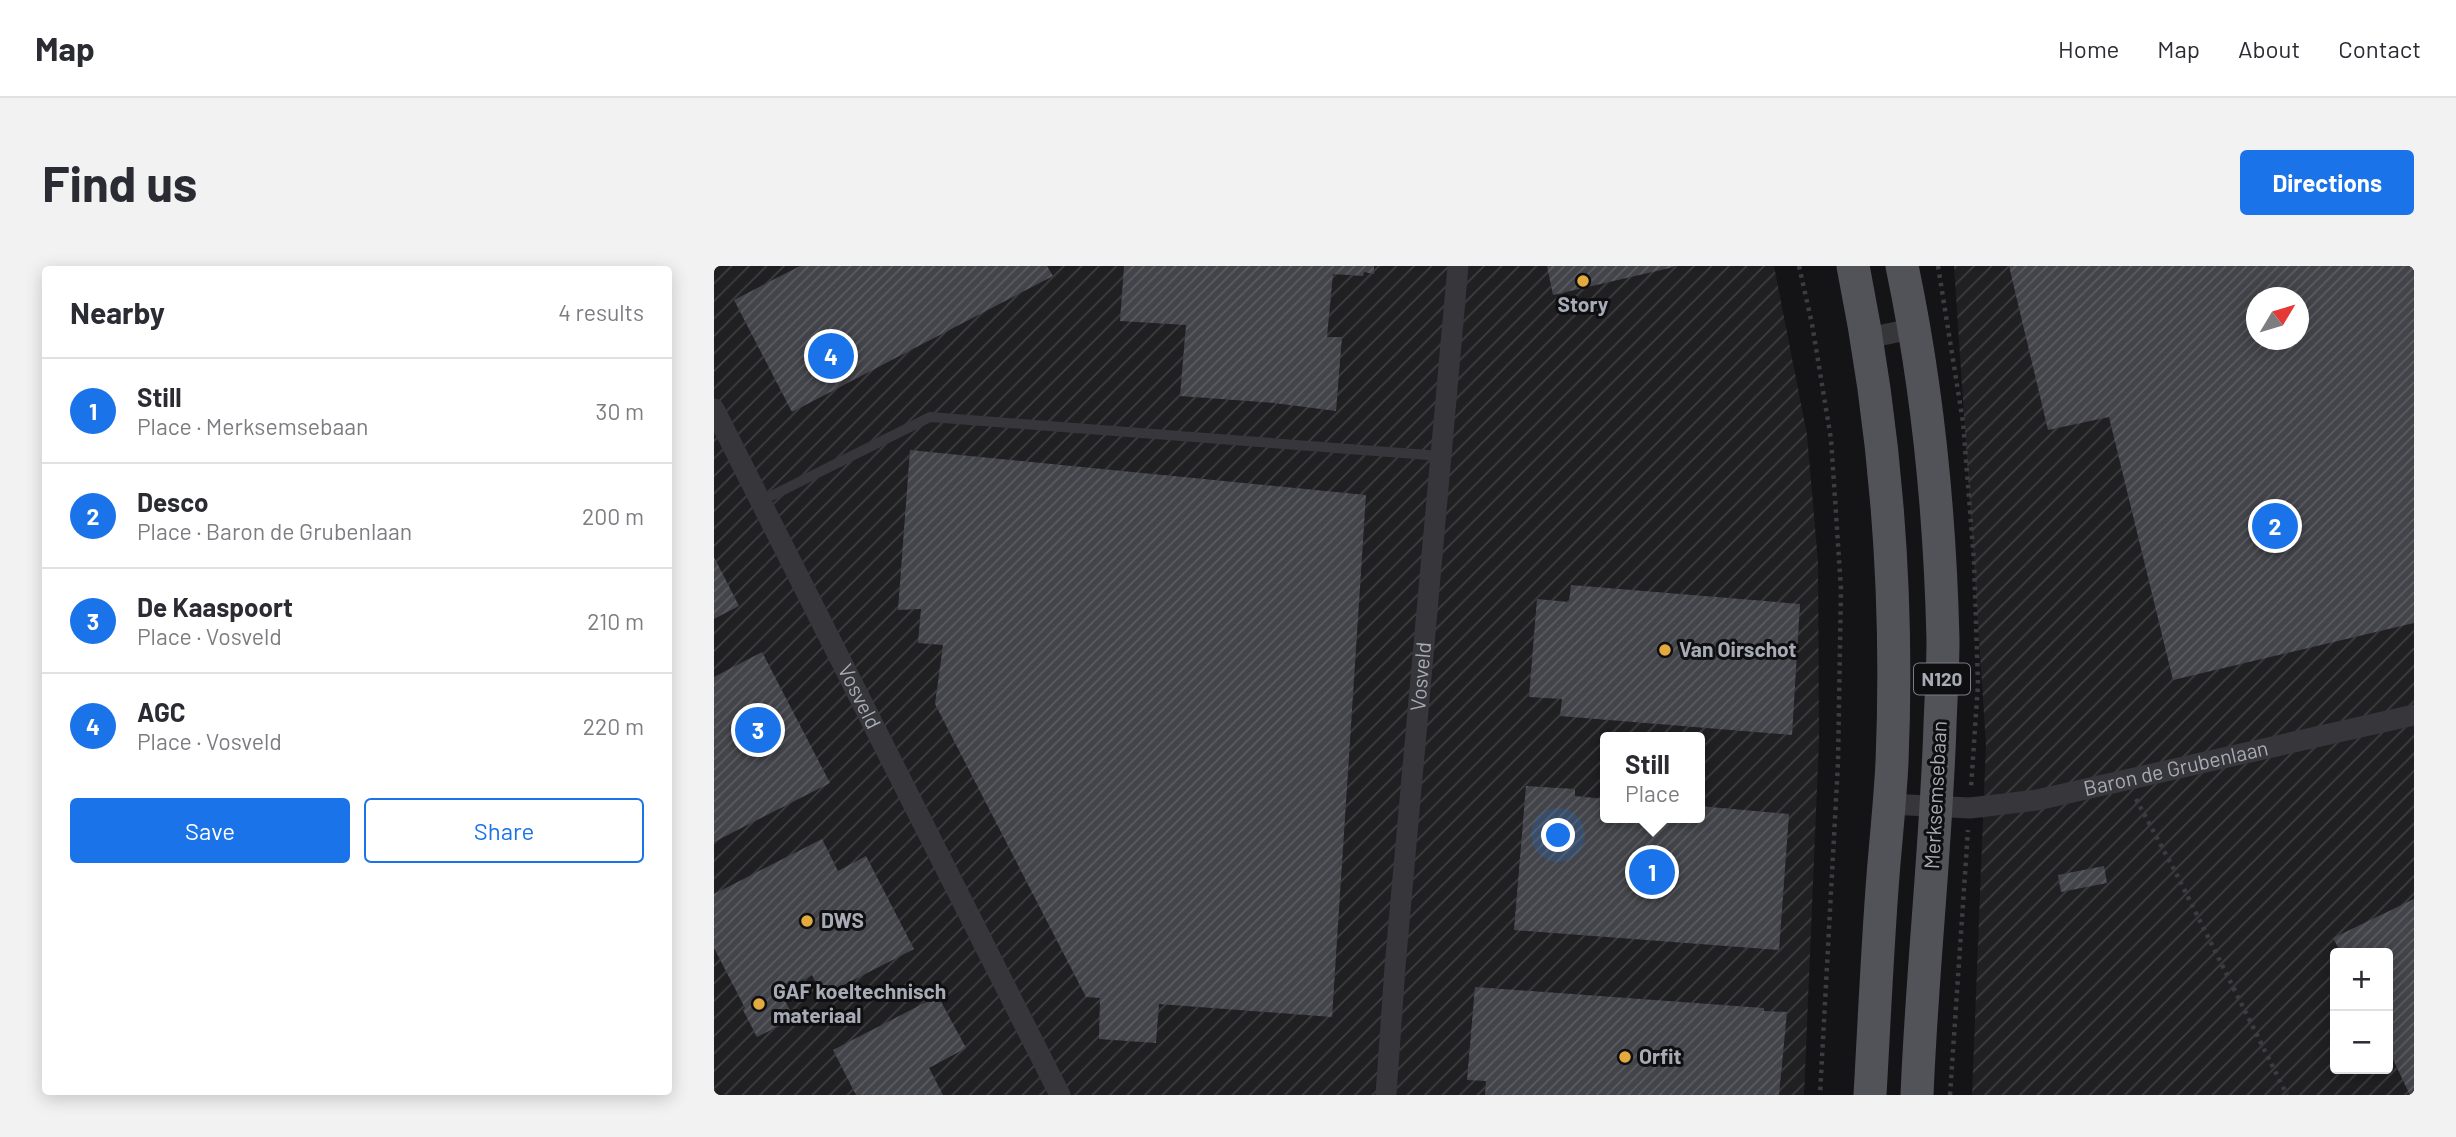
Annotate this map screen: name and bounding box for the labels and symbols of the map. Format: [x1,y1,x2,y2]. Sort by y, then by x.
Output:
marker: Story [1575,273,1591,289]
north arrow [2246,287,2309,350]
place label: Story [1558,291,1609,316]
pin: 4 [808,330,854,382]
pin: 2 [2252,500,2298,552]
place label: Van Oirschot [1679,636,1796,661]
street label: Vosveld [1404,641,1435,712]
marker: Van Oirschot [1657,642,1673,658]
street label: Vosveld [834,659,887,732]
road number: N120 [1914,664,1970,694]
pin: 3 [735,704,781,756]
street label: Merksemsebaan [1918,720,1951,870]
street label: Baron de Grubenlaan [2081,734,2270,800]
your location [1541,818,1575,852]
pin: 1 [1629,846,1675,898]
place label: DWS [821,907,864,932]
marker: DWS [799,913,815,929]
place label: GAF koeltechnisch materiaal [773,978,946,1027]
marker: GAF koeltechnisch materiaal [751,996,767,1012]
place label: Orfit [1639,1043,1682,1068]
marker: Orfit [1617,1049,1633,1065]

